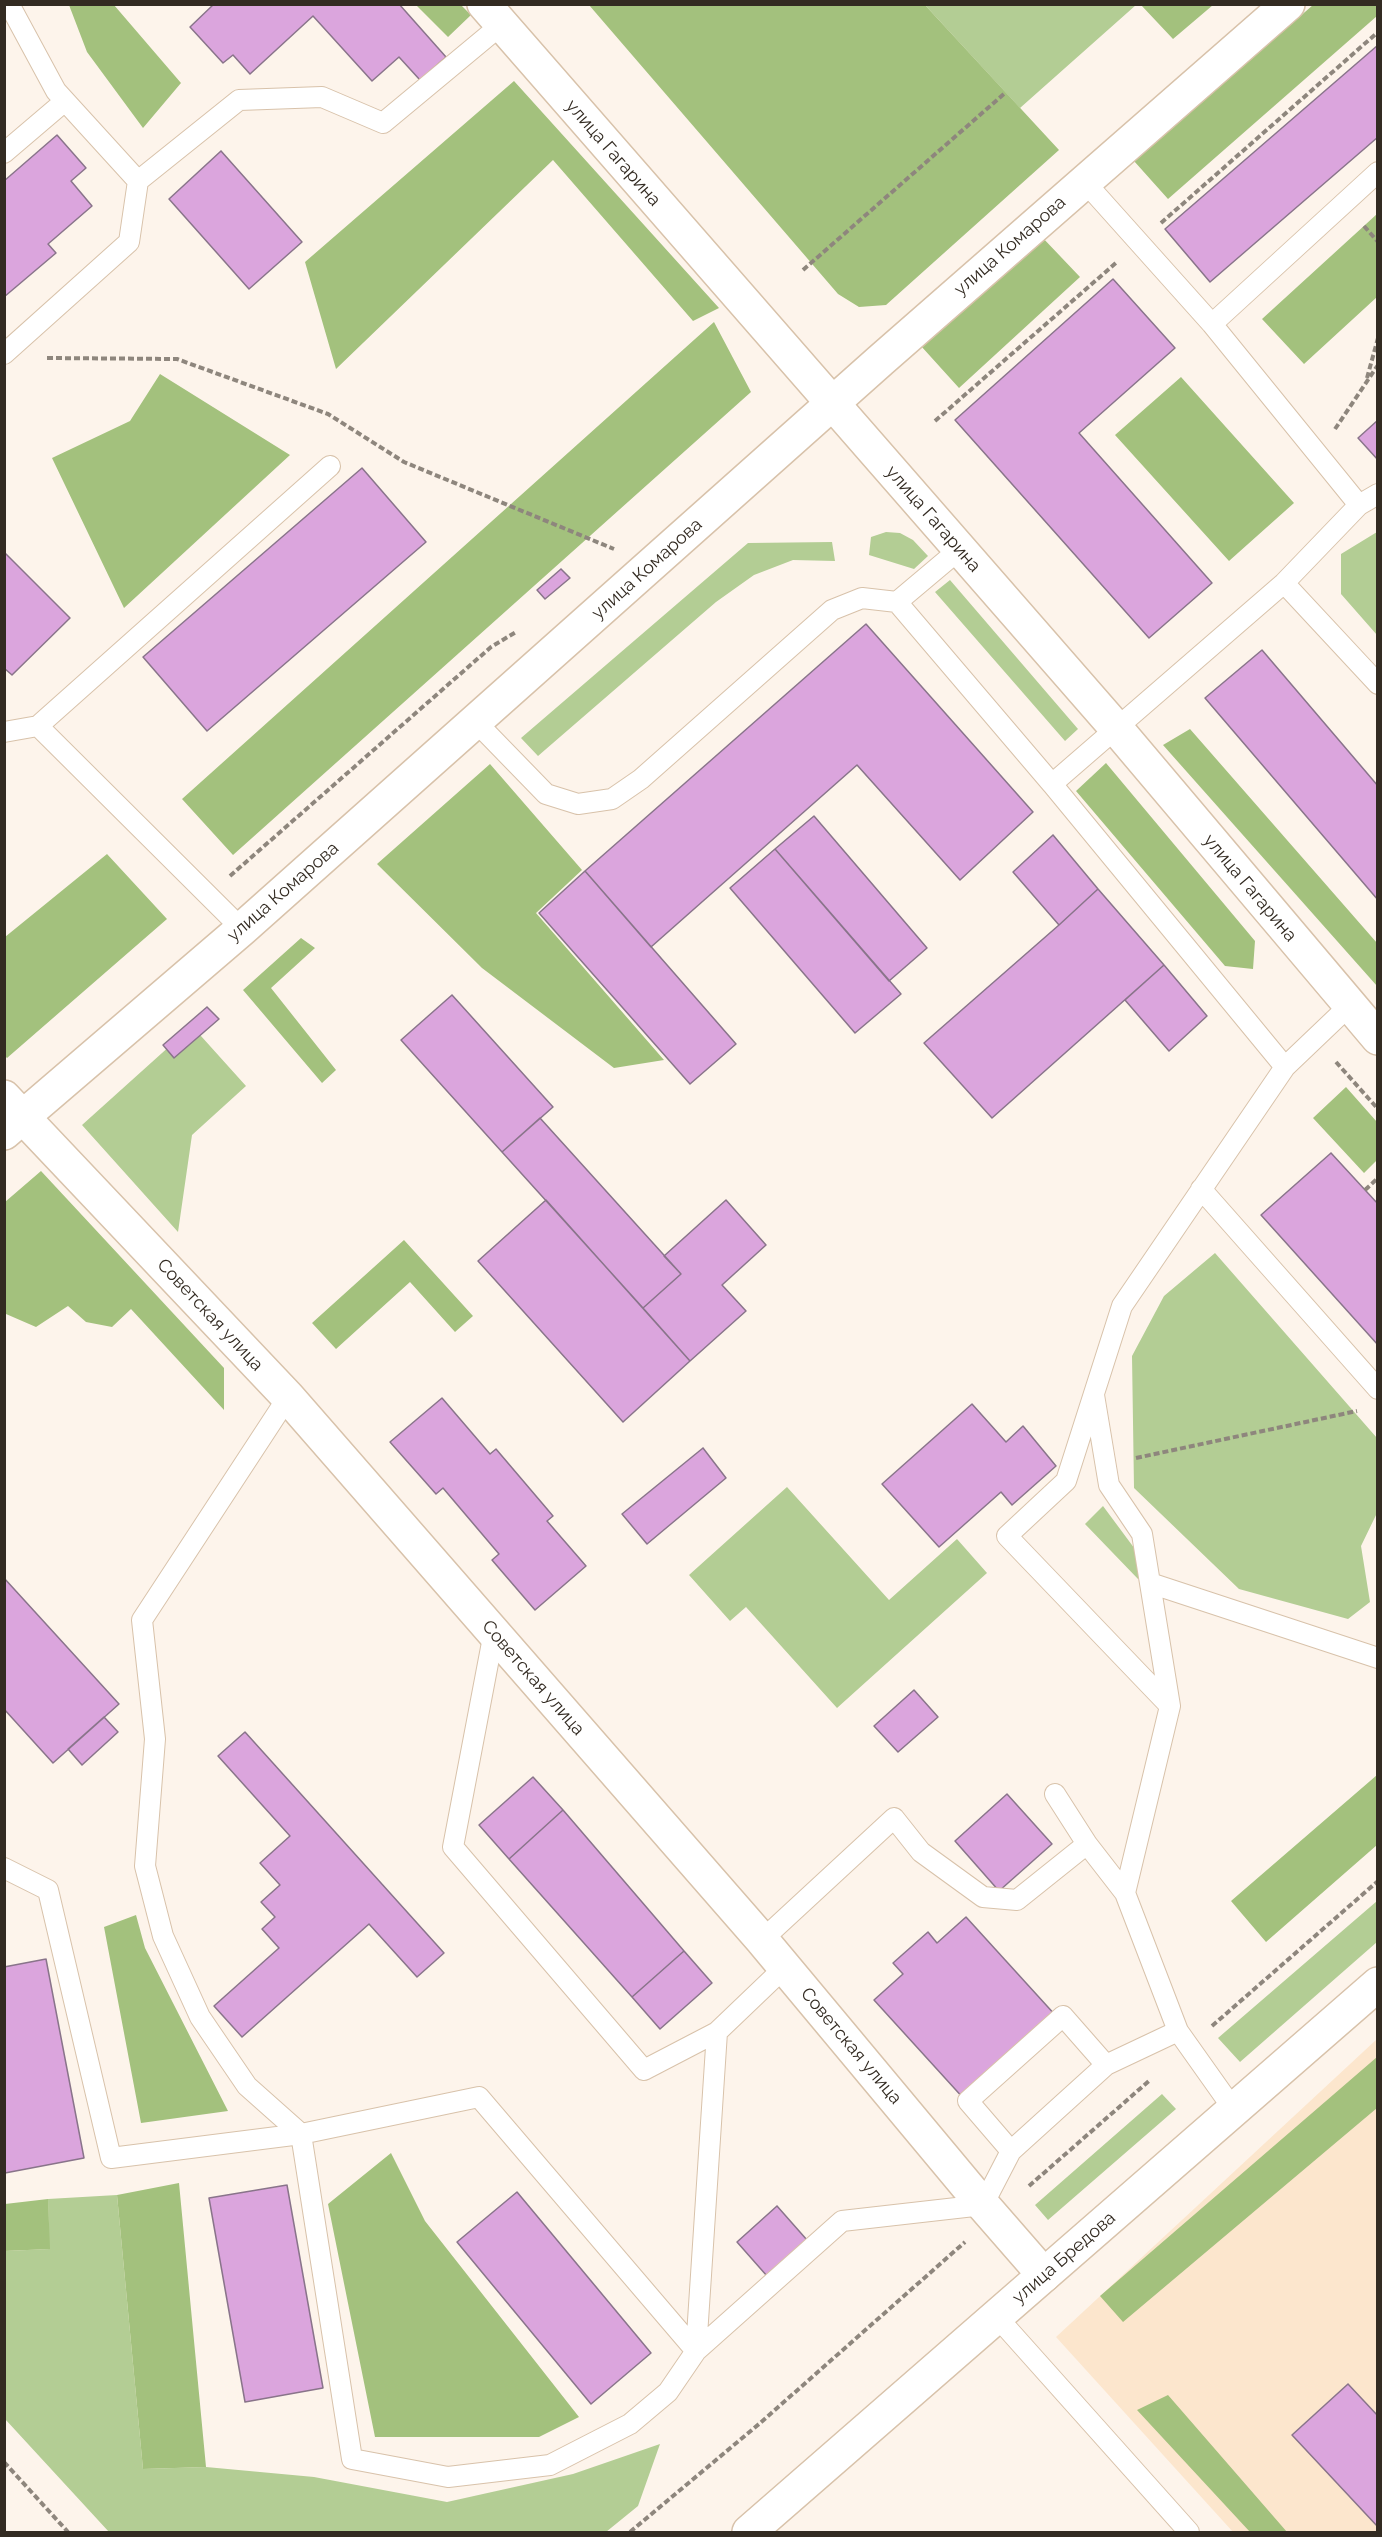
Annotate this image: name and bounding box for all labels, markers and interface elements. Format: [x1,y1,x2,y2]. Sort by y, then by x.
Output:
street label: улица Гагарина [561,95,665,211]
street label: улица Комарова [950,192,1070,300]
street label: улица Гагарина [881,461,985,577]
street label: улица Комарова [587,514,707,624]
street label: улица Гагарина [1199,830,1301,946]
street label: улица Комарова [223,838,343,946]
street label: Советская улица [152,1254,268,1376]
street label: Советская улица [477,1616,589,1740]
street label: Советская улица [796,1983,906,2109]
street label: улица Бредова [1008,2207,1120,2309]

